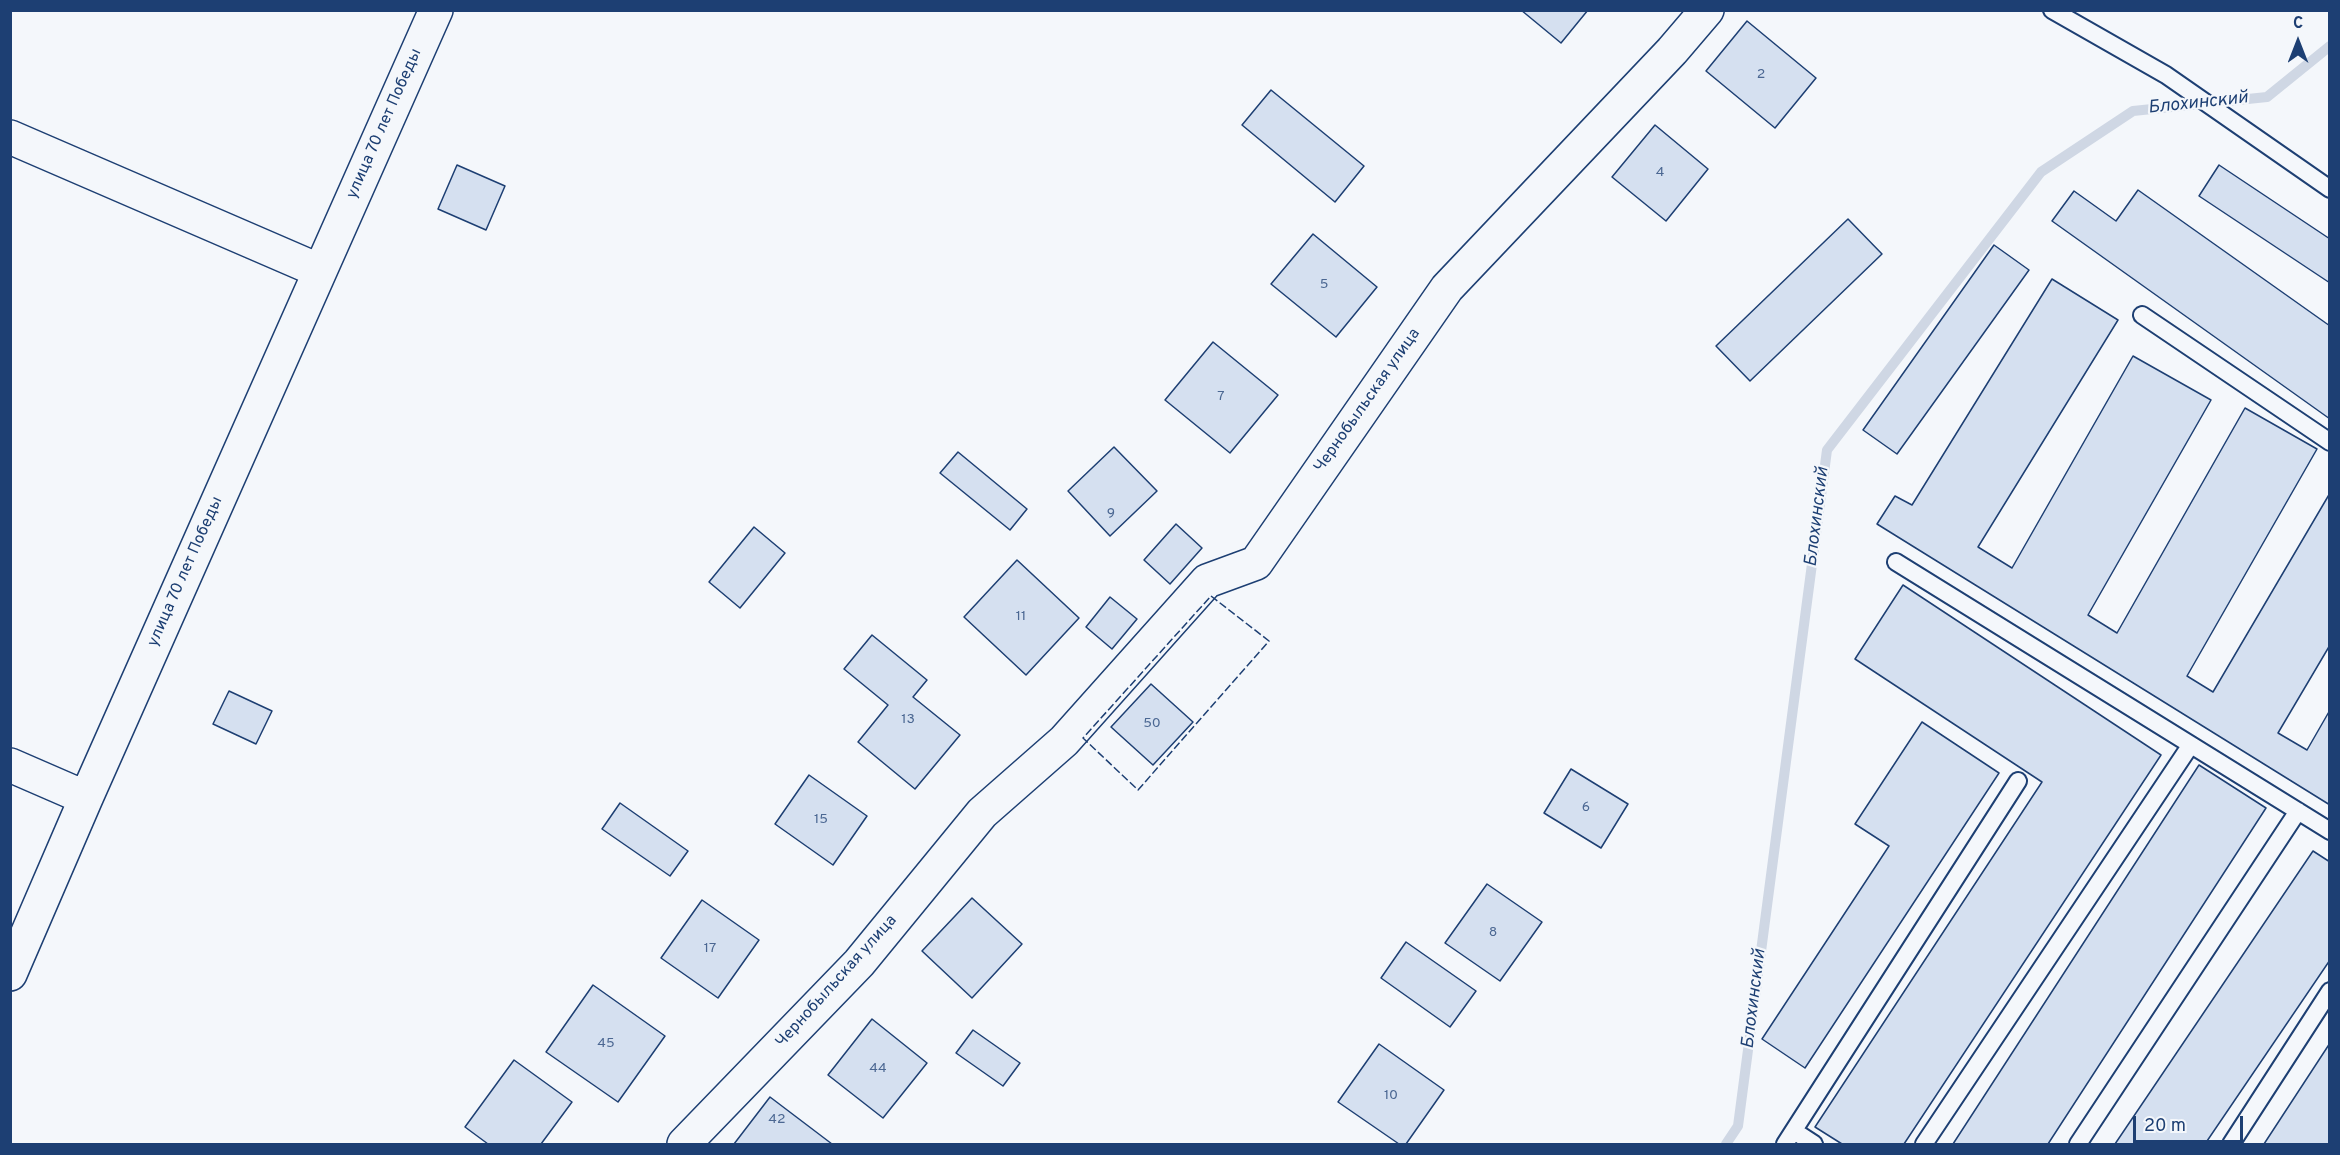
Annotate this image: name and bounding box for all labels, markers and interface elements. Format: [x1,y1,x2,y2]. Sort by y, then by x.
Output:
north arrow [2268,12,2328,72]
text: С [2293,14,2303,34]
street label: улица 70 лет Победы [343,46,427,202]
house number: 2 [1757,67,1765,83]
water label: Блохинский [2147,88,2249,120]
house number: 4 [1656,165,1664,181]
house number: 5 [1320,277,1328,293]
street label: Чернобыльская улица [1311,325,1425,477]
house number: 7 [1217,389,1225,405]
water label: Блохинский [1801,466,1835,568]
street label: улица 70 лет Победы [144,494,228,650]
house number: 9 [1107,506,1115,522]
house number: 11 [1016,609,1026,625]
house number: 13 [901,712,915,728]
house number: 50 [1143,716,1161,732]
house number: 6 [1582,800,1590,816]
house number: 15 [814,812,828,828]
street label: Чернобыльская улица [772,912,902,1052]
house number: 8 [1489,925,1497,941]
house number: 17 [704,941,716,957]
water label: Блохинский [1738,948,1772,1050]
house number: 45 [597,1036,615,1052]
house number: 44 [869,1061,887,1077]
house number: 10 [1384,1088,1398,1104]
scale bar [2136,1104,2246,1142]
house number: 42 [768,1112,786,1128]
text: 20 m [2144,1115,2186,1138]

